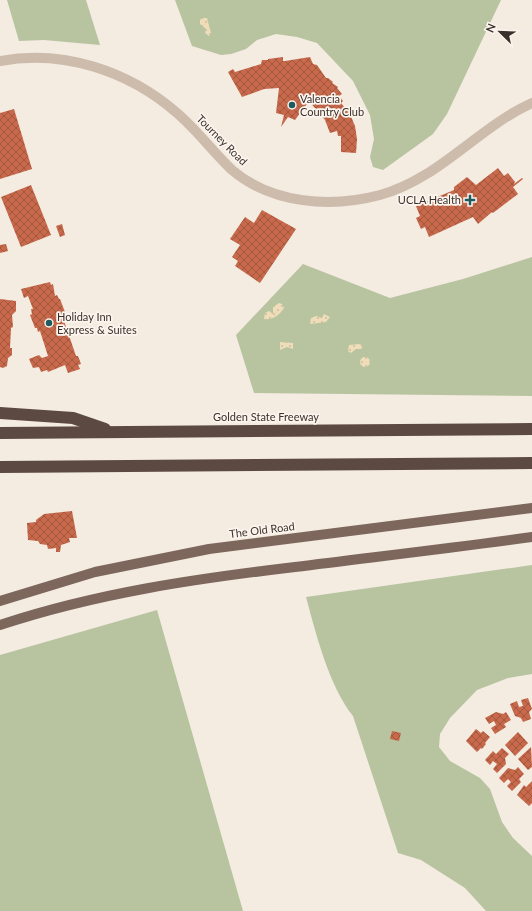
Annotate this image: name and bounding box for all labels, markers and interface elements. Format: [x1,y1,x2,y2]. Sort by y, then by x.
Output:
north arrow [480,12,520,52]
text: N [483,21,498,34]
place label: Valencia Country Club [300,92,364,118]
marker: Valencia Country Club [287,100,297,110]
street label: Tourney Road [194,112,250,168]
place label: UCLA Health [398,193,461,206]
marker: UCLA Health [464,194,476,206]
place label: Holiday Inn Express & Suites [57,310,137,336]
marker: Holiday Inn Express & Suites [44,318,54,328]
street label: Golden State Freeway [213,410,319,423]
street label: The Old Road [228,519,295,540]

